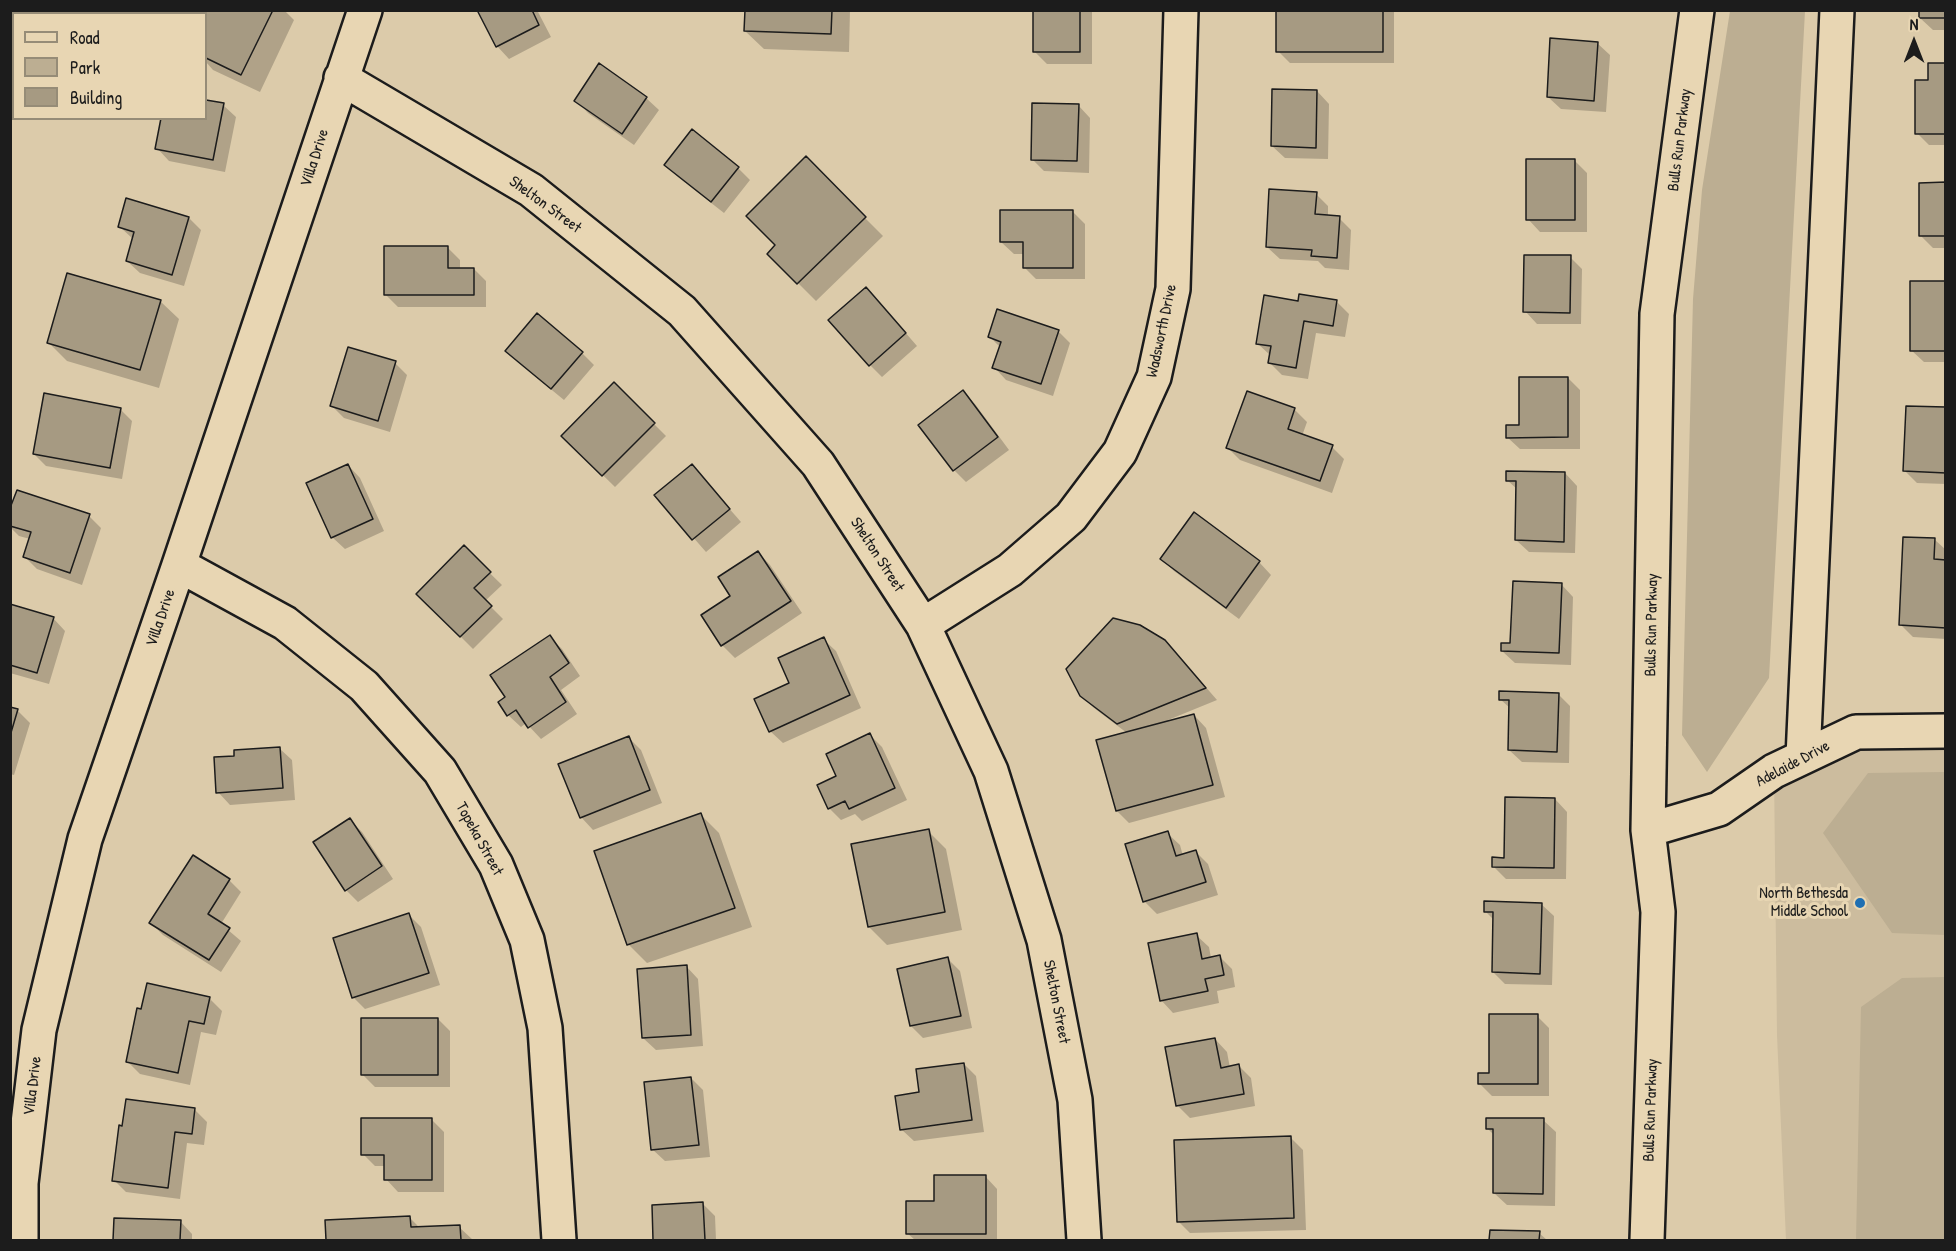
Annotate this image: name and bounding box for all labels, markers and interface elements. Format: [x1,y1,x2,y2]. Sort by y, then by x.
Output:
legend [12,12,207,120]
north arrow [1884,12,1944,72]
text: N [1910,13,1918,35]
text: Road [70,25,100,50]
text: Park [70,55,100,80]
text: Building [70,85,122,110]
street label: Bulls Run Parkway [1664,88,1696,192]
street label: Villa Drive [297,127,333,189]
street label: Shelton Street [505,172,585,238]
street label: Wadsworth Drive [1143,283,1181,379]
street label: Shelton Street [846,514,908,596]
street label: Bulls Run Parkway [1642,573,1662,677]
street label: Villa Drive [142,587,180,649]
street label: Adelaide Drive [1753,737,1833,791]
street label: Topeka Street [451,799,507,879]
place label: North Bethesda Middle School [1759,884,1848,922]
marker: North Bethesda Middle School [1853,896,1867,910]
street label: Shelton Street [1038,959,1074,1045]
street label: Villa Drive [20,1055,46,1117]
street label: Bulls Run Parkway [1640,1058,1662,1162]

